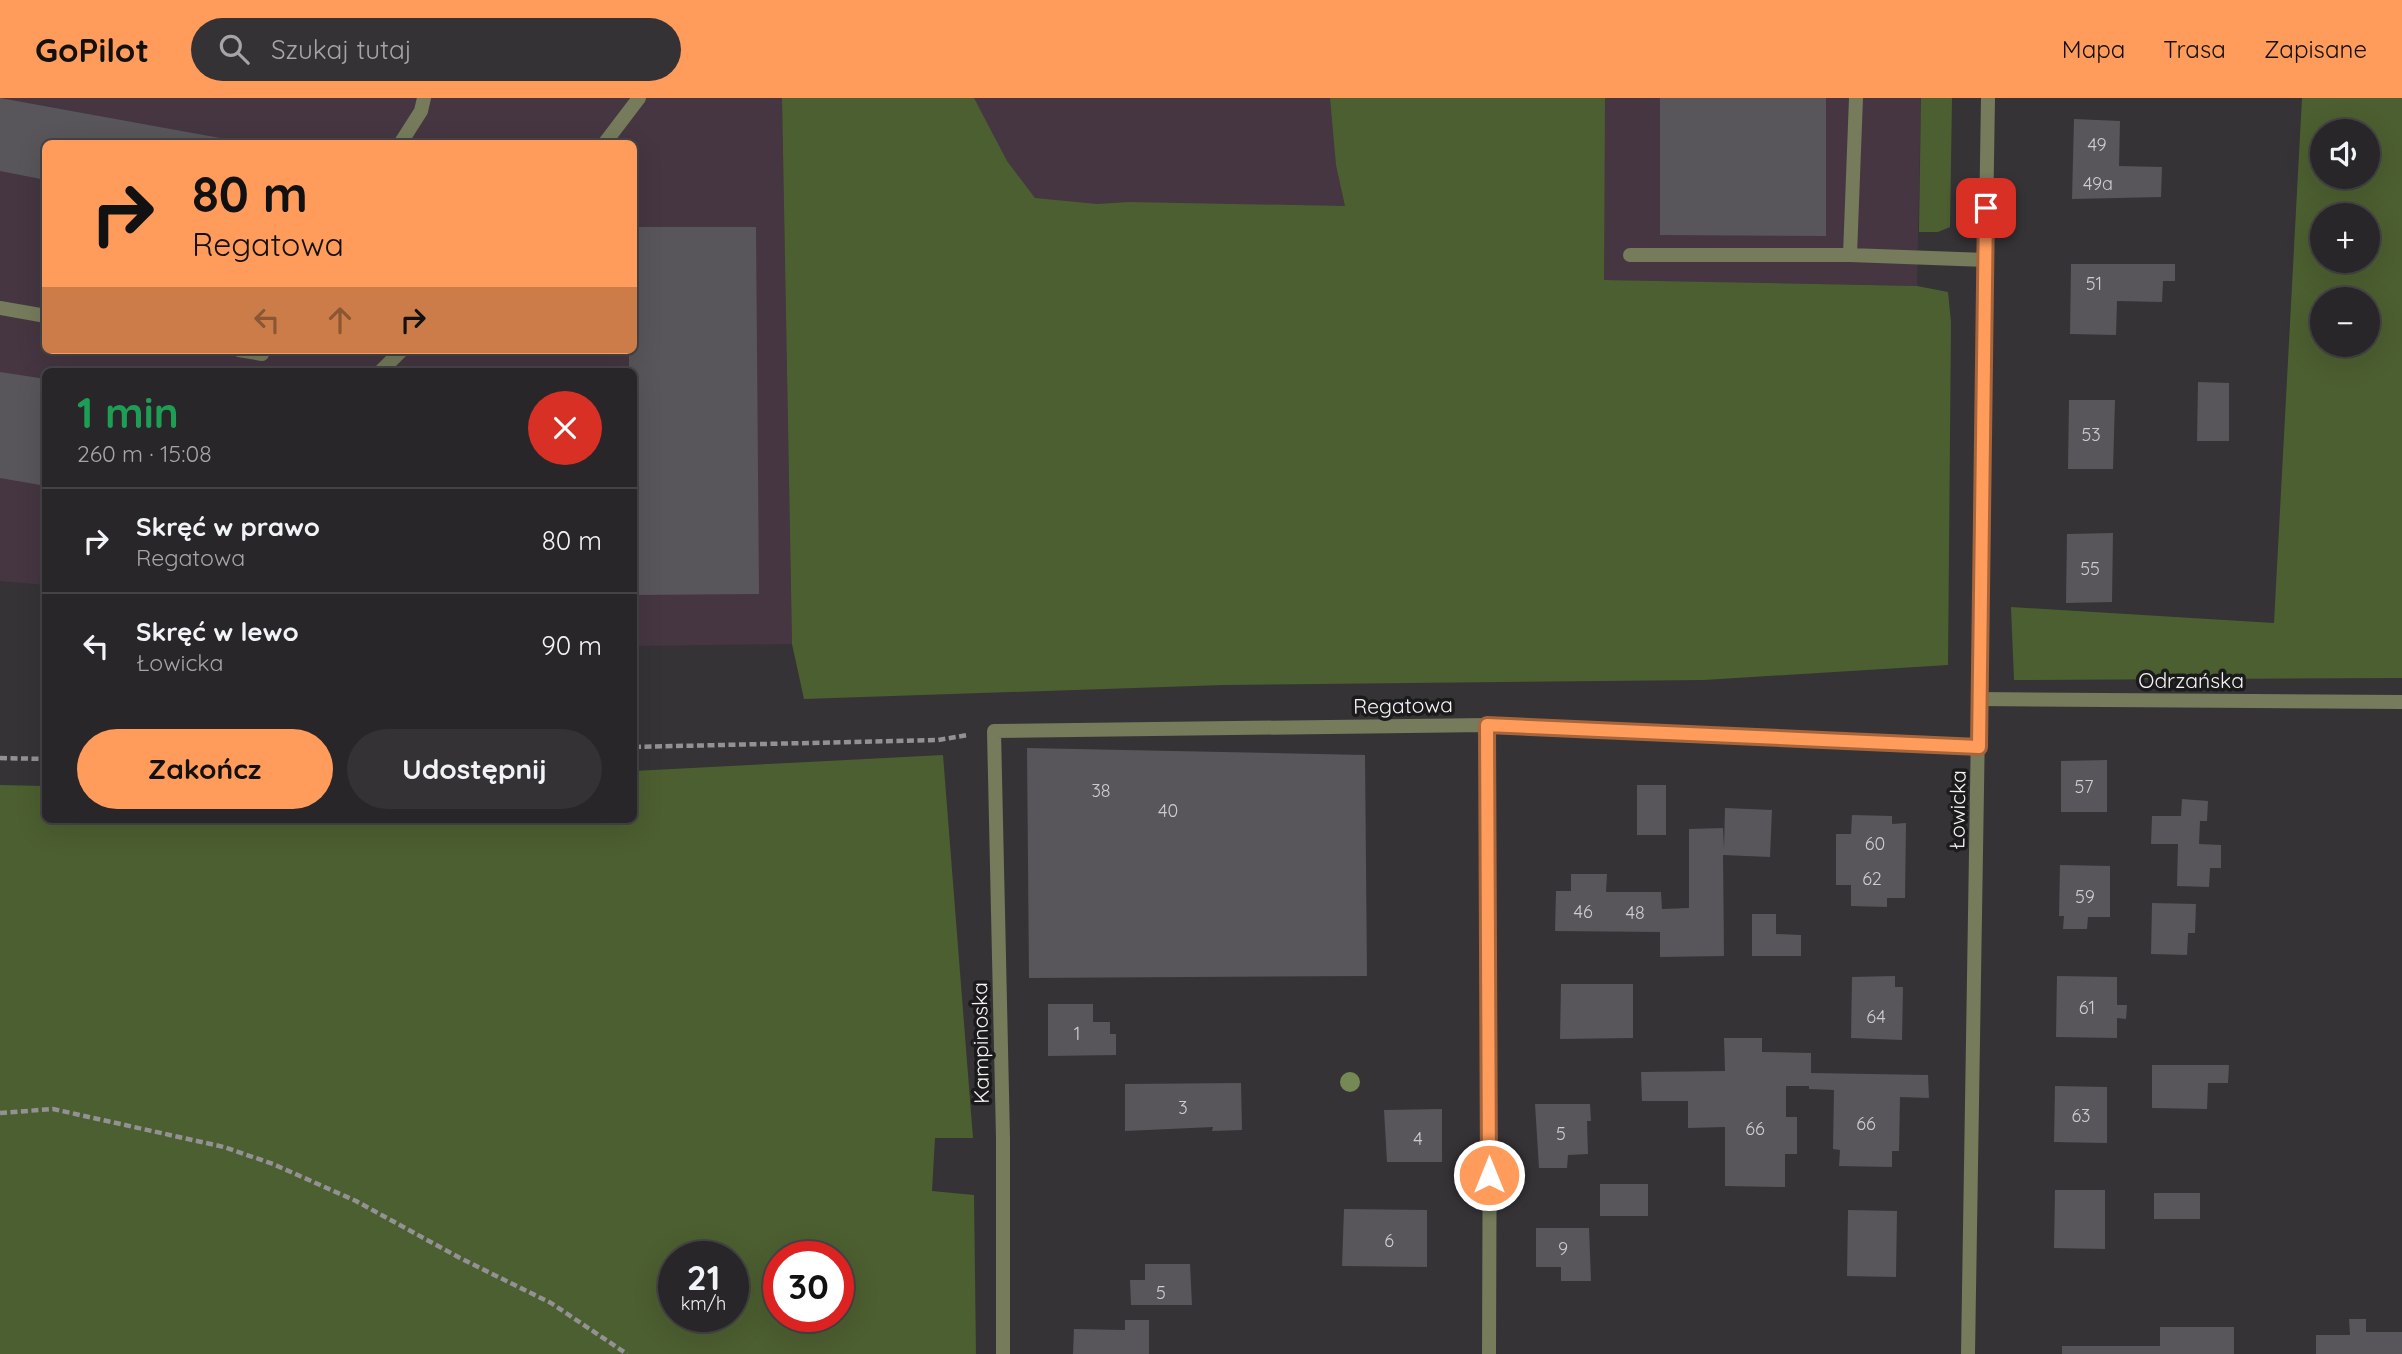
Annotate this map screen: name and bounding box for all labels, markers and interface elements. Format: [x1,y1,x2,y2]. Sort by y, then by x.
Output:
search box [191,18,681,81]
text: GoPilot [35,29,149,70]
icon: search [215,30,253,68]
text: Szukaj tutaj [271,33,412,66]
text: Mapa [2062,34,2125,64]
text: Trasa [2163,34,2226,64]
text: Zapisane [2264,34,2367,64]
map controls [2310,119,2380,357]
button: sound [2310,119,2380,189]
house number: 49 [2087,133,2107,156]
text: 80 m [192,163,308,224]
icon: right [77,168,168,259]
house number: 49a [2083,172,2113,195]
pin [1956,178,2016,238]
icon: arrive [1967,189,2005,227]
button: + [2310,203,2380,273]
text: Regatowa [192,224,344,264]
house number: 51 [2086,272,2102,295]
button: − [2310,287,2380,357]
icon: left [248,301,286,339]
icon: ahead [321,301,359,339]
icon: right [394,301,432,339]
text: 1 min [77,386,179,439]
button: close [528,391,602,465]
house number: 53 [2081,423,2101,446]
text: 260 m · 15:08 [77,439,212,468]
text: Skręć w prawo [136,510,320,543]
icon: right [77,522,115,560]
text: 80 m [542,524,602,557]
text: Regatowa [136,543,245,572]
house number: 55 [2080,557,2100,580]
text: Skręć w lewo [136,615,299,648]
icon: left [77,627,115,665]
text: 90 m [541,629,602,662]
text: Łowicka [136,648,224,677]
street label: Odrzańska [2138,667,2244,693]
street label: Regatowa [1353,691,1453,719]
button: Zakończ [77,729,333,809]
button: Udostępnij [347,729,602,809]
street label: Łowicka [1943,770,1971,850]
house number: 57 [2074,775,2094,798]
house number: 38 [1091,779,1111,802]
house number: 40 [1158,799,1178,822]
house number: 60 [1865,832,1885,855]
house number: 62 [1862,867,1882,890]
house number: 59 [2075,885,2095,908]
house number: 46 [1573,900,1593,923]
house number: 48 [1625,901,1645,924]
street label: Kampinoska [966,982,994,1104]
house number: 61 [2079,996,2095,1019]
house number: 64 [1866,1005,1886,1028]
house number: 1 [1074,1022,1080,1045]
house number: 3 [1178,1096,1188,1119]
house number: 63 [2071,1104,2091,1127]
house number: 66 [1856,1112,1876,1135]
house number: 66 [1745,1117,1765,1140]
house number: 5 [1556,1122,1566,1145]
house number: 4 [1413,1127,1423,1150]
position arrow [1452,1138,1526,1212]
house number: 6 [1384,1229,1394,1252]
house number: 9 [1558,1237,1568,1260]
speed limit sign: 30 [763,1241,854,1332]
text: 21 [687,1255,720,1299]
house number: 5 [1156,1281,1166,1304]
text: km/h [681,1292,726,1315]

